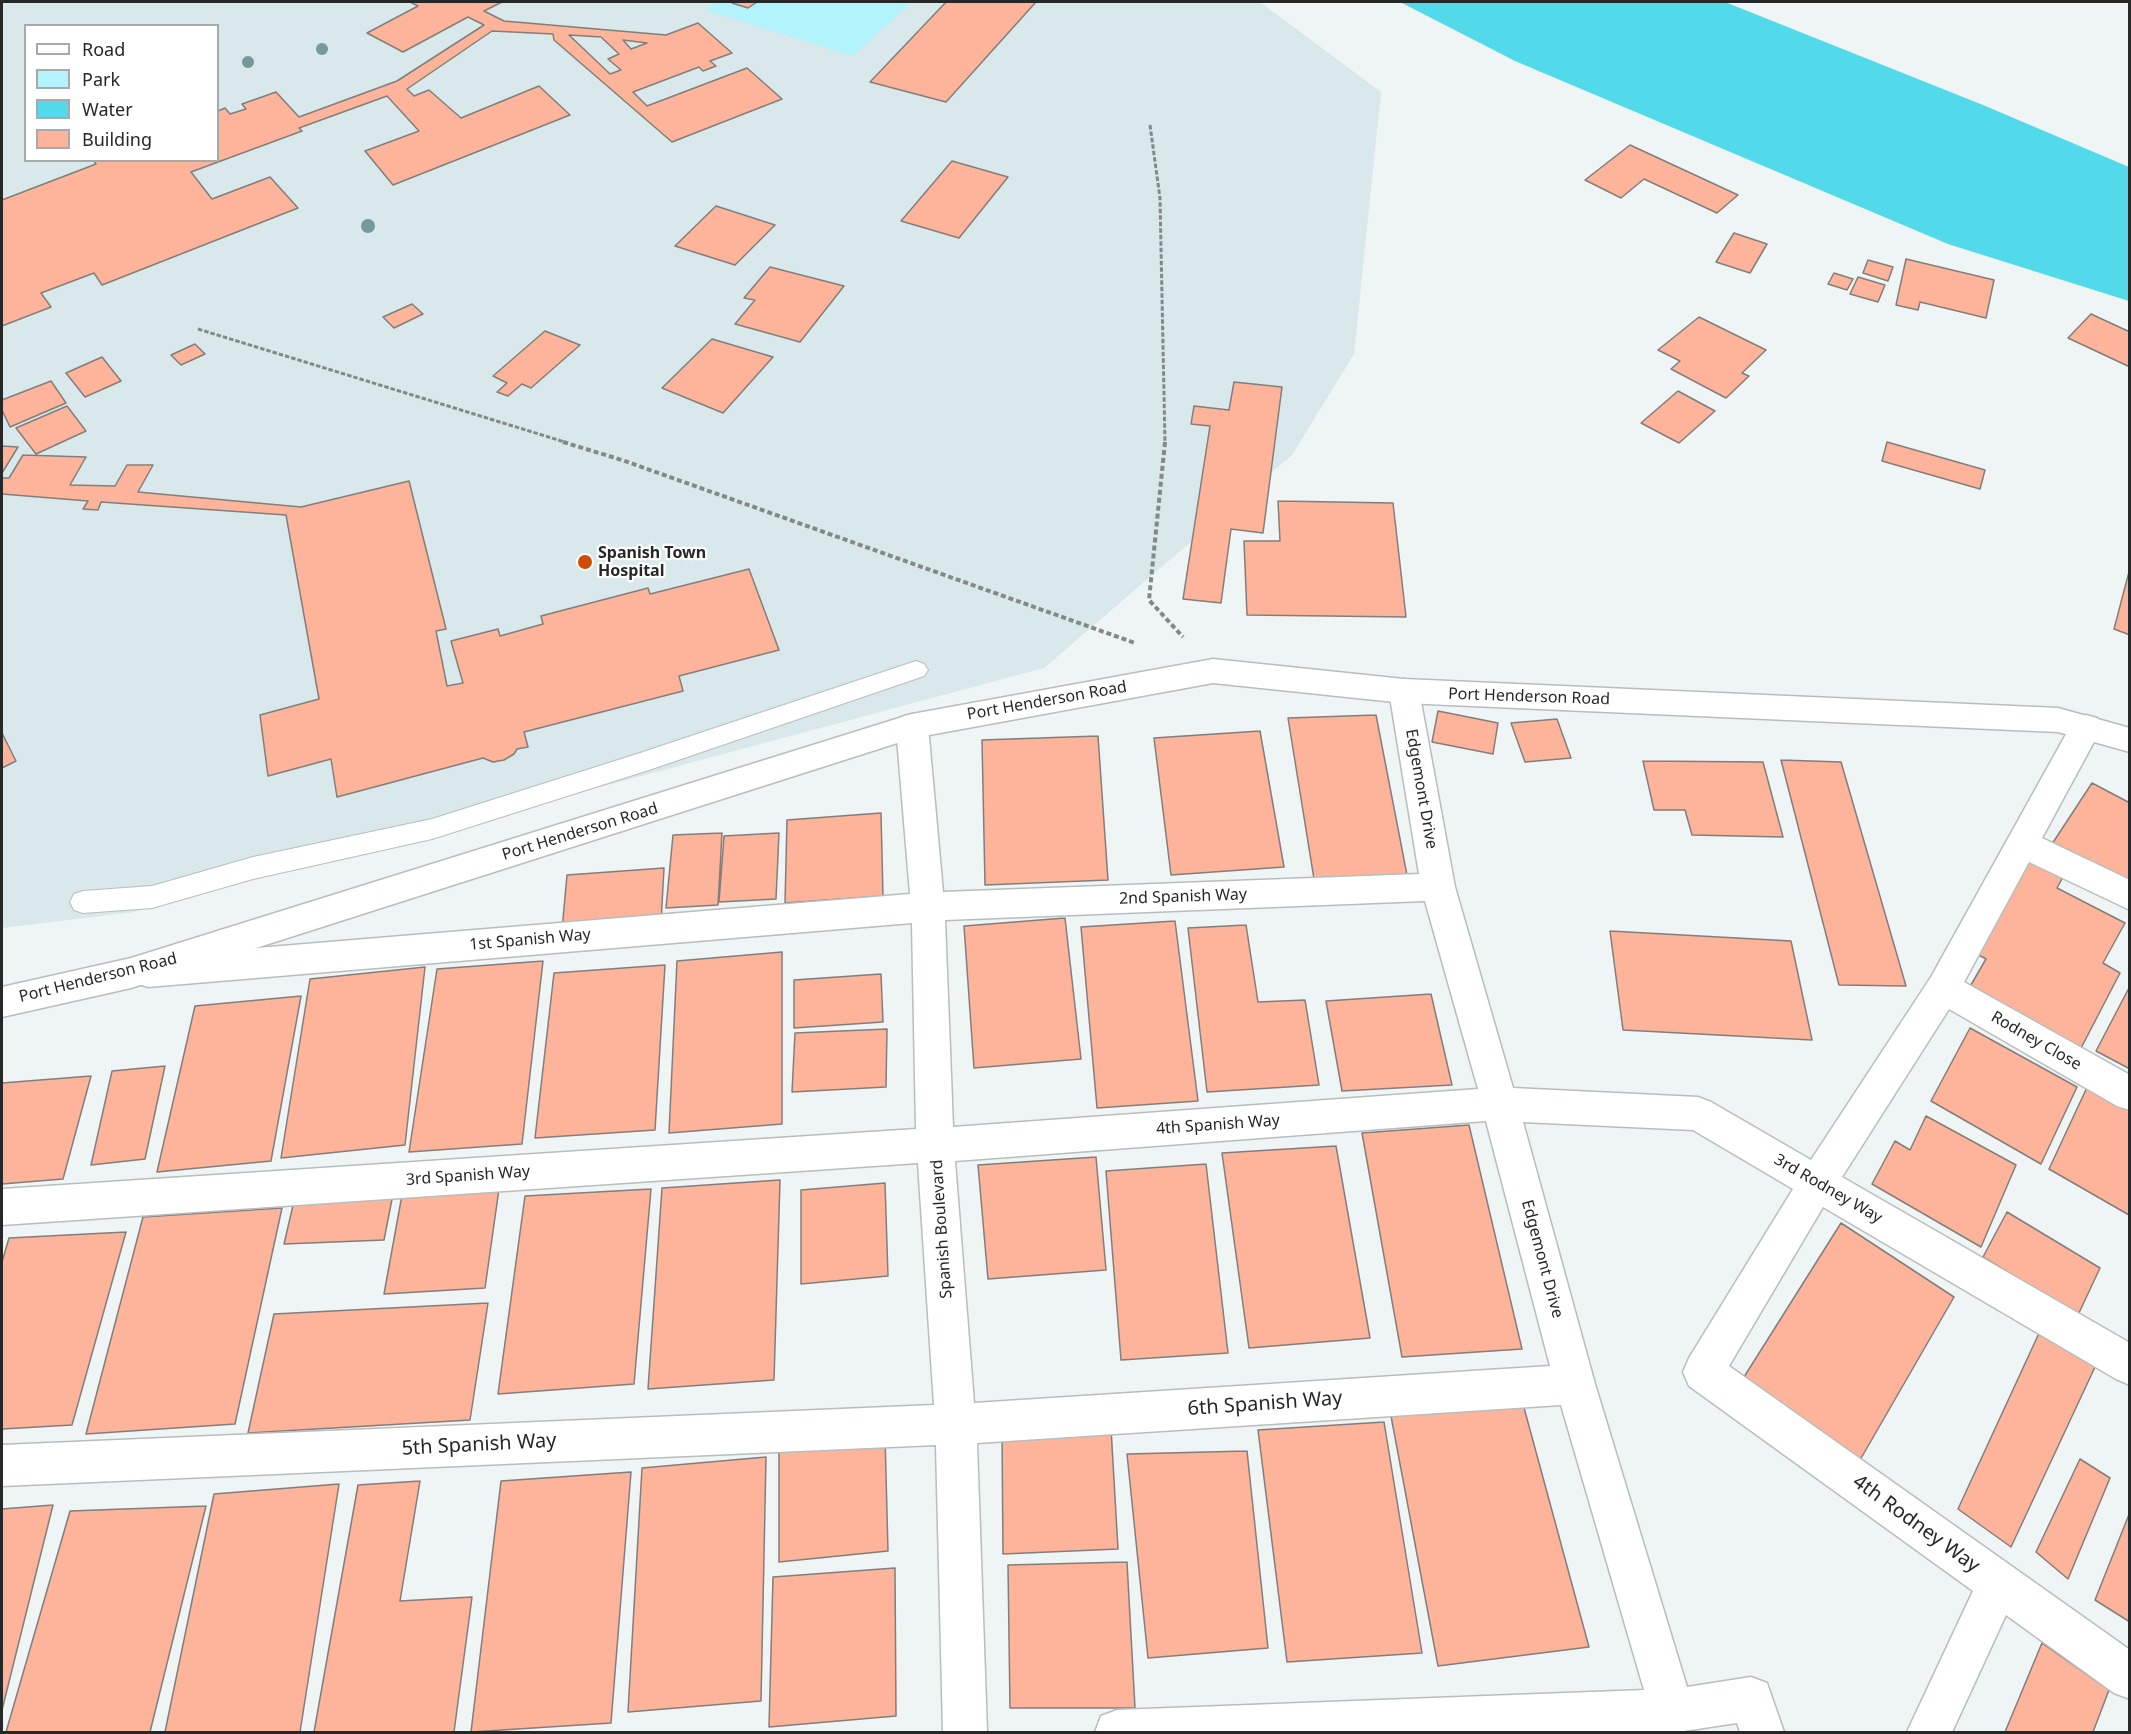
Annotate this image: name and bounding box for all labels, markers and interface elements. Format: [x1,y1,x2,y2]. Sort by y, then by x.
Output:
legend [24,24,219,162]
text: Road [82,37,125,61]
text: Park [82,67,120,91]
text: Water [82,97,133,121]
text: Building [82,127,152,151]
place label: Spanish Town Hospital [598,543,706,581]
marker: Spanish Town Hospital [576,553,594,571]
street label: Port Henderson Road [966,677,1128,725]
street label: Port Henderson Road [1448,685,1610,709]
street label: Edgemont Drive [1401,727,1441,851]
street label: Port Henderson Road [500,799,660,865]
street label: 2nd Spanish Way [1119,885,1247,909]
street label: 1st Spanish Way [469,925,591,955]
street label: Port Henderson Road [17,949,179,1007]
street label: Rodney Close [1987,1007,2085,1075]
street label: 4th Spanish Way [1155,1111,1281,1139]
street label: 3rd Rodney Way [1771,1150,1885,1228]
street label: Spanish Boulevard [928,1159,956,1299]
street label: 3rd Spanish Way [405,1162,531,1190]
street label: Edgemont Drive [1517,1198,1567,1320]
street label: 6th Spanish Way [1187,1387,1343,1421]
street label: 5th Spanish Way [401,1429,557,1461]
street label: 4th Rodney Way [1848,1470,1984,1578]

